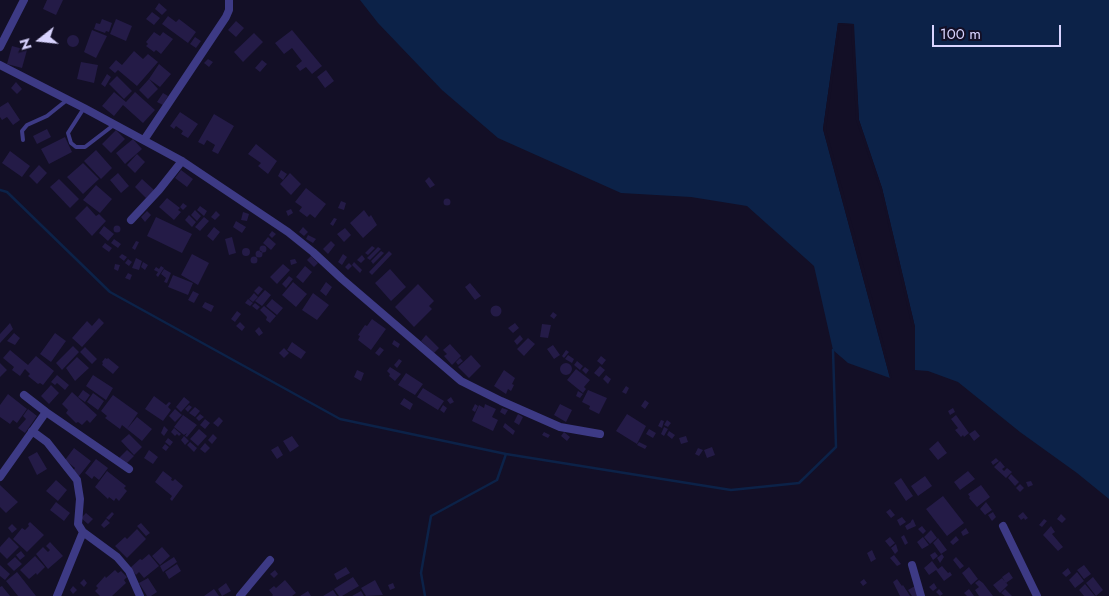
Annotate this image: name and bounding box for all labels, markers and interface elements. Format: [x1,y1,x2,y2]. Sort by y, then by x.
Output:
north arrow [15,15,65,65]
scale bar [934,15,1063,47]
text: 100 m [940,23,981,45]
text: N [14,36,37,52]

